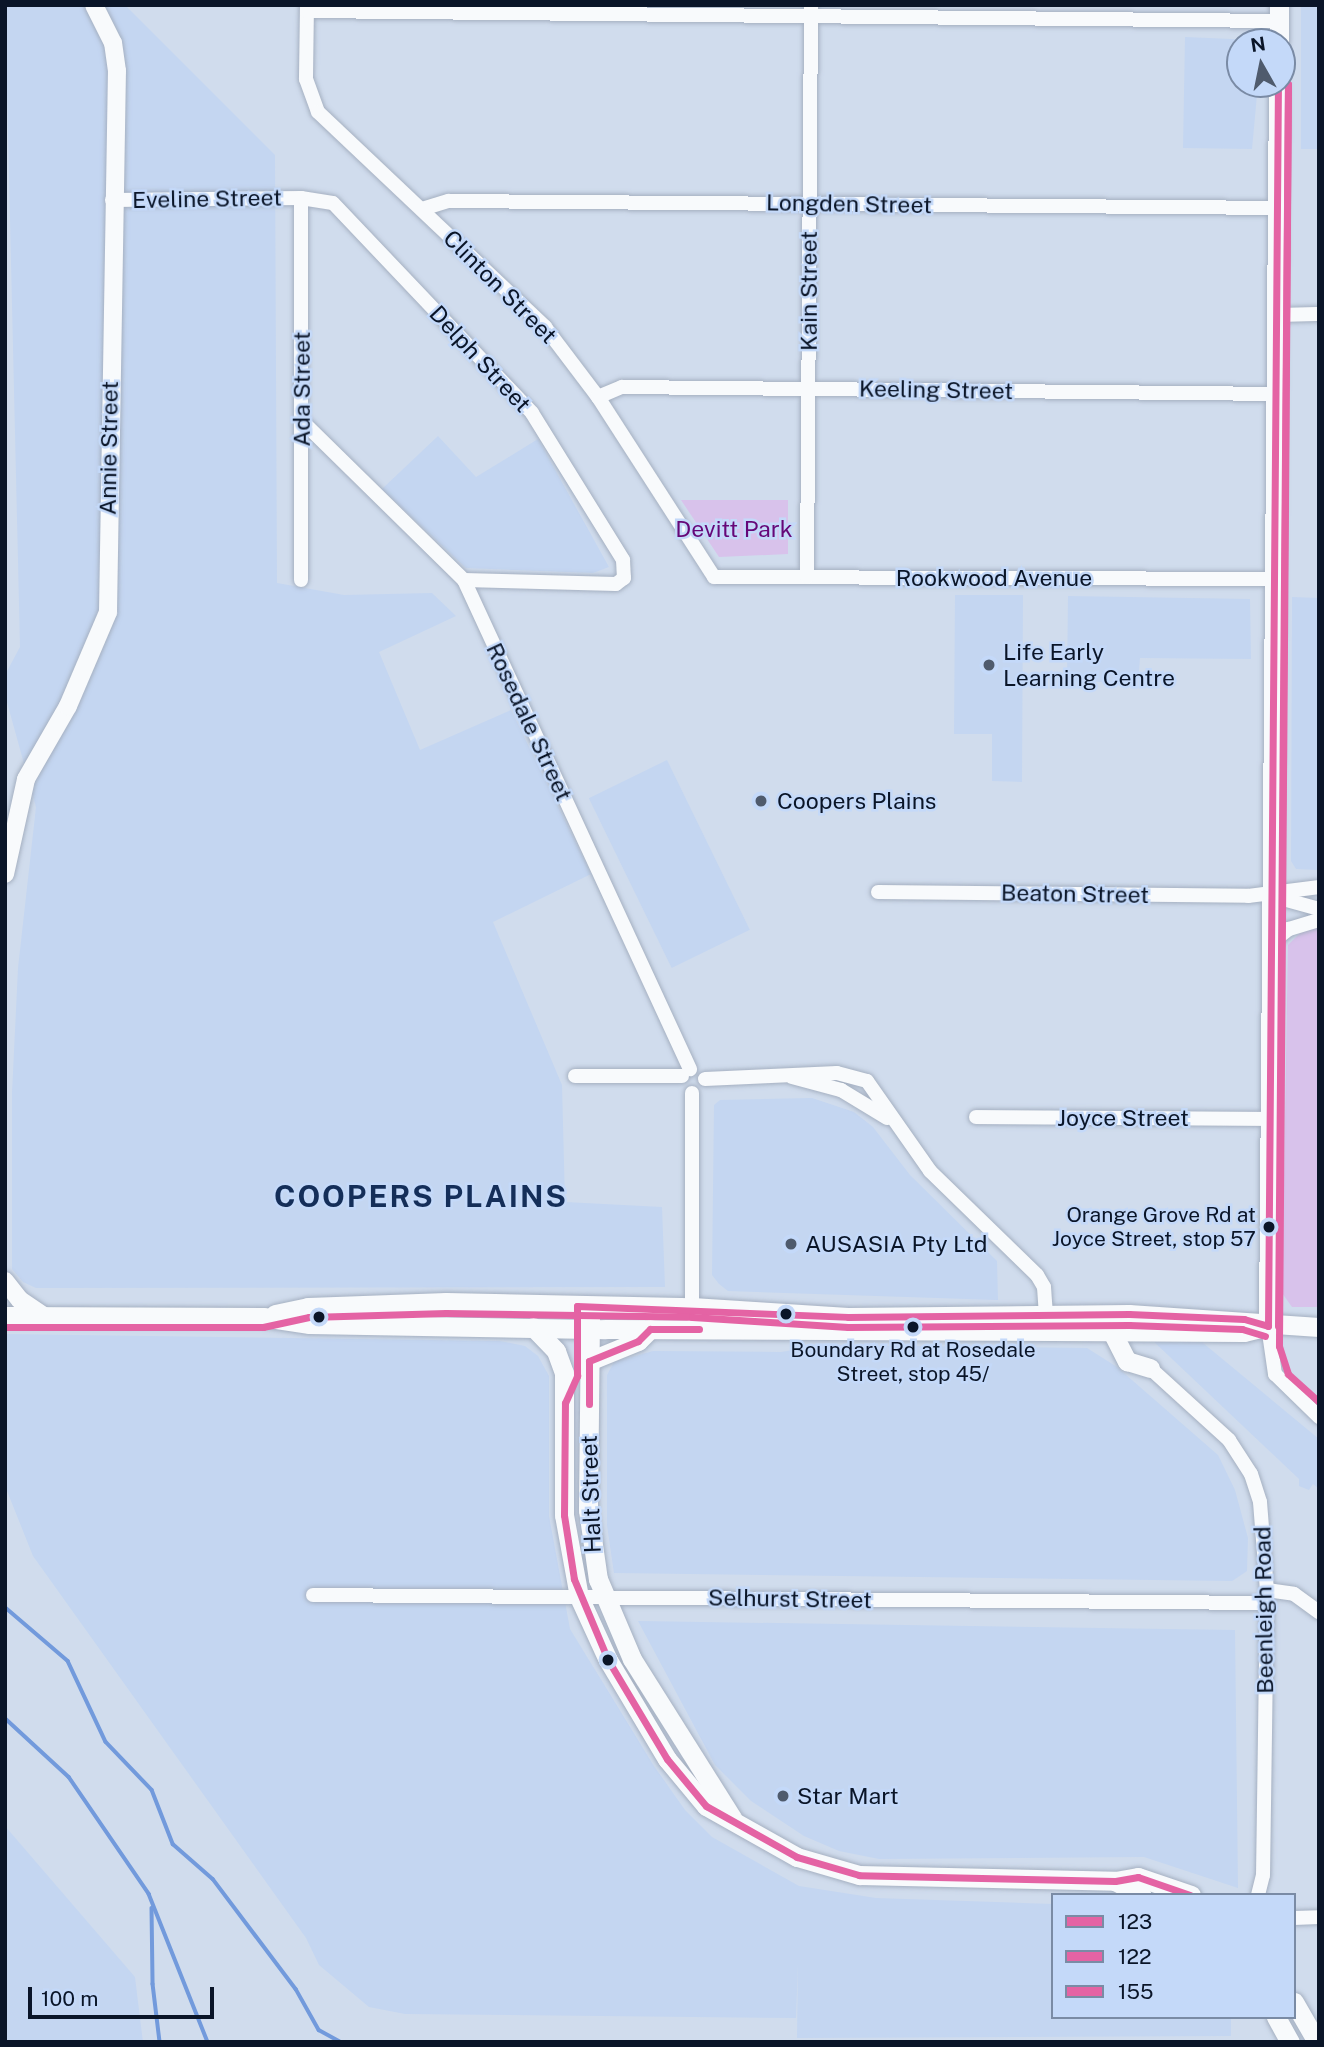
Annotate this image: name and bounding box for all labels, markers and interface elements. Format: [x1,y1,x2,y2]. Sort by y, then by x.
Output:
north arrow [1226,28,1296,98]
text: N [1249,32,1267,56]
street label: Eveline Street [132,184,282,214]
street label: Longden Street [766,189,932,219]
street label: Clinton Street [438,225,562,349]
street label: Kain Street [795,231,823,351]
street label: Delph Street [424,300,536,418]
street label: Ada Street [288,331,316,447]
street label: Keeling Street [859,375,1013,405]
street label: Annie Street [94,381,124,515]
park label: Devitt Park [675,515,793,543]
street label: Rookwood Avenue [896,564,1092,592]
street label: Rosedale Street [480,638,578,806]
place label: Life Early Learning Centre [1003,638,1175,692]
marker: Life Early Learning Centre [981,657,997,673]
place label: Coopers Plains [777,787,937,815]
marker: Coopers Plains [751,791,771,811]
street label: Beaton Street [1001,879,1149,909]
street label: Joyce Street [1057,1104,1189,1132]
district label: COOPERS PLAINS [276,1178,566,1214]
place label: Orange Grove Rd at Joyce Street, stop 57 [1051,1202,1256,1252]
marker: Orange Grove Rd at Joyce Street, stop 57 [1262,1220,1276,1234]
place label: AUSASIA Pty Ltd [805,1230,988,1258]
marker: AUSASIA Pty Ltd [783,1236,799,1252]
unlabelled marker [779,1307,793,1321]
unlabelled marker [312,1310,326,1324]
marker: Boundary Rd at Rosedale Street, stop 45/ [906,1320,920,1334]
place label: Boundary Rd at Rosedale Street, stop 45/ [790,1337,1036,1387]
street label: Halt Street [575,1435,607,1553]
street label: Beenleigh Road [1249,1526,1279,1694]
street label: Selhurst Street [708,1584,872,1614]
unlabelled marker [601,1653,615,1667]
place label: Star Mart [797,1782,899,1810]
marker: Star Mart [775,1788,791,1804]
legend [1051,1893,1296,2019]
text: 123 [1118,1909,1152,1934]
text: 122 [1118,1944,1152,1969]
scale bar [32,1974,217,2018]
text: 155 [1118,1979,1153,2004]
text: 100 m [41,1986,98,2011]

